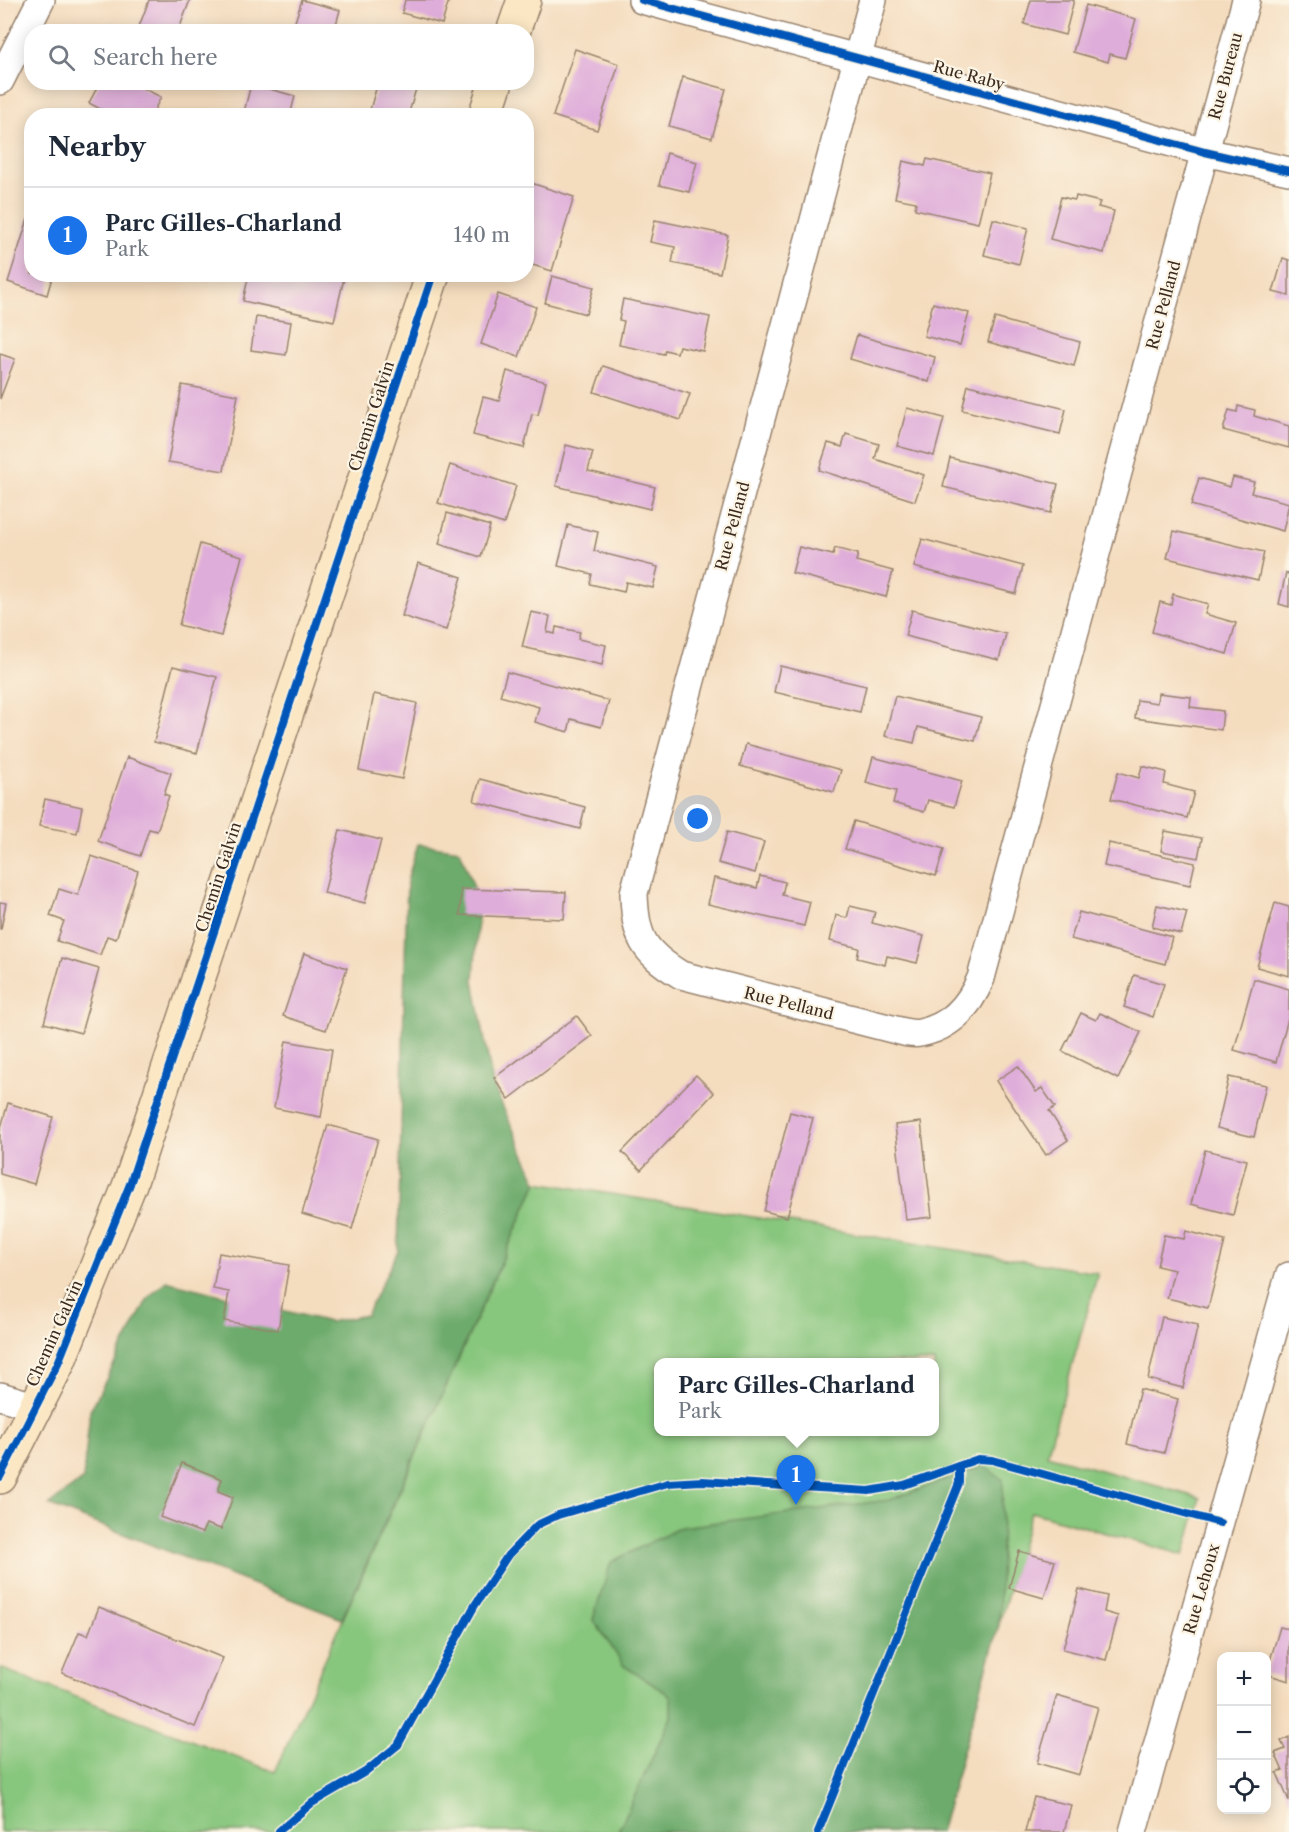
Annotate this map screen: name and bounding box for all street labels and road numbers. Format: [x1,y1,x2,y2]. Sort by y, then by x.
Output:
street label: Rue Bureau [1204,30,1246,122]
street label: Rue Raby [931,56,1008,94]
street label: Rue Pelland [1141,258,1185,352]
street label: Chemin Galvin [344,358,398,474]
street label: Rue Pelland [710,479,754,573]
street label: Chemin Galvin [191,819,245,935]
street label: Rue Pelland [742,982,836,1024]
street label: Chemin Galvin [22,1276,86,1390]
street label: Rue Lehoux [1179,1541,1224,1637]

